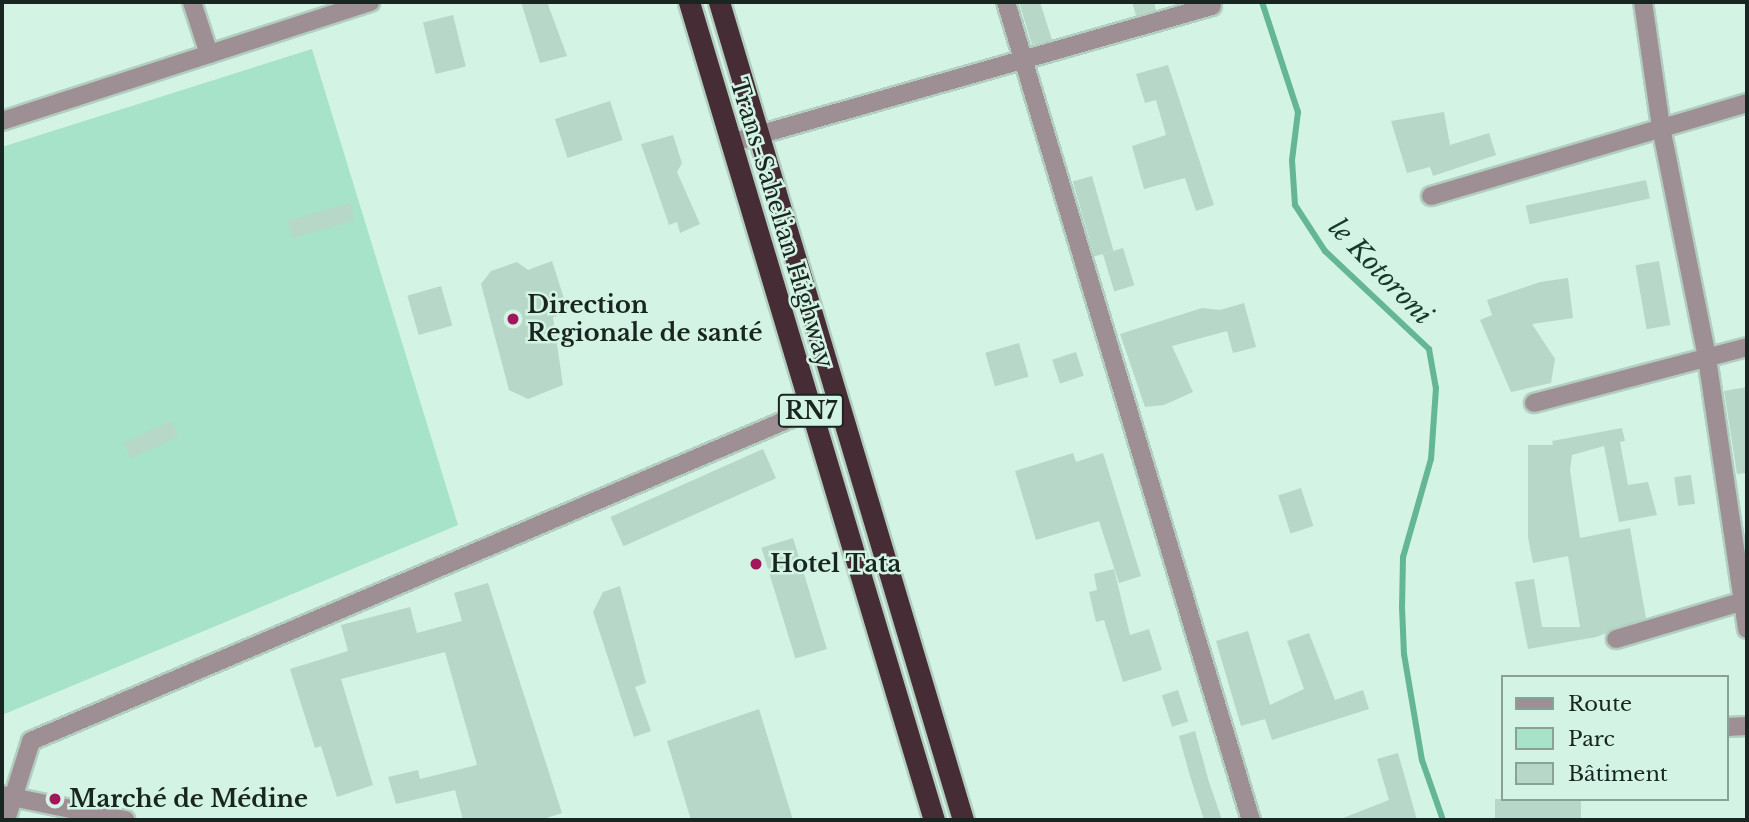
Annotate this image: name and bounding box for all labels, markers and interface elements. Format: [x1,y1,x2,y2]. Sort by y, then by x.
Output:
street label: Trans-Sahelian Highway [724,75,840,371]
water label: le Kotoroni [1322,213,1438,331]
place label: Direction Regionale de santé [527,291,762,347]
marker: Direction Regionale de santé [505,311,521,327]
road number: RN7 [778,392,844,430]
place label: Hotel Tata [770,550,902,578]
marker: Hotel Tata [748,556,764,572]
legend [1500,675,1728,801]
text: Route [1568,691,1632,717]
text: Parc [1568,726,1615,752]
text: Bâtiment [1568,761,1668,787]
place label: Marché de Médine [69,785,308,813]
marker: Marché de Médine [47,791,63,807]

